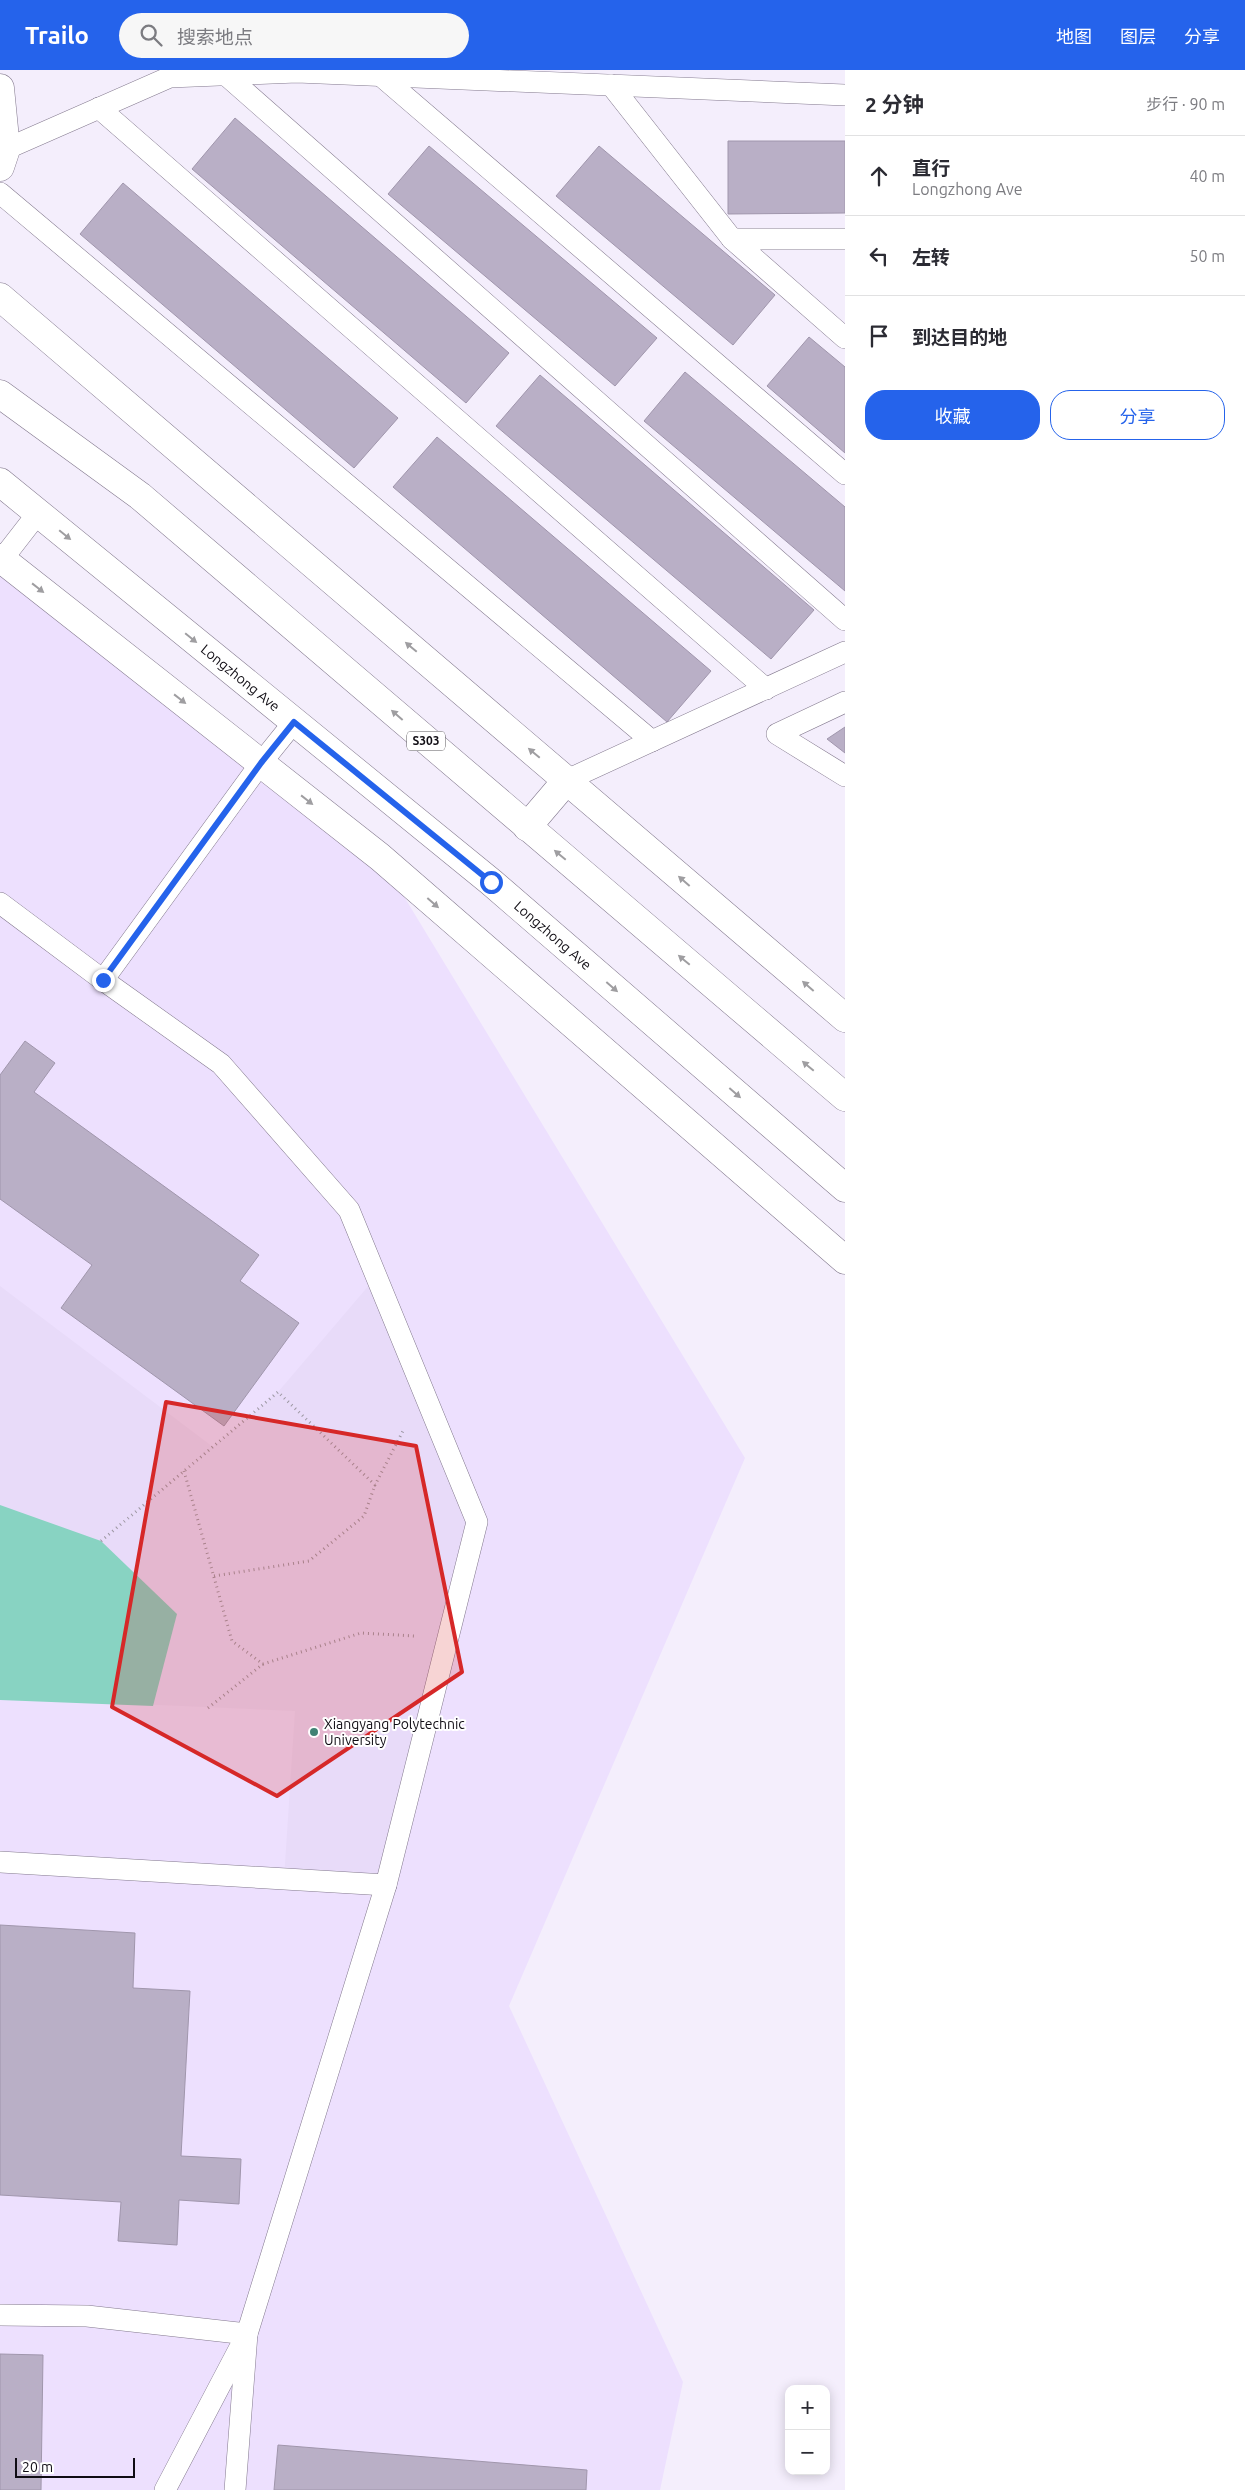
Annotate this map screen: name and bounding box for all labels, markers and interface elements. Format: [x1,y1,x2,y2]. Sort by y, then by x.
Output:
search box [119,13,469,58]
icon: search [137,21,165,49]
text: Trailo [25,22,89,49]
text: 搜索地点 [177,26,253,48]
text: 地图 [1056,26,1092,46]
text: 图层 [1120,26,1156,46]
text: 分享 [1184,26,1220,46]
text: 2 分钟 [865,92,924,116]
text: 步行 · 90 m [1146,95,1225,113]
text: 直行 [912,157,950,179]
icon: ahead [865,162,893,190]
text: 40 m [1189,167,1225,185]
text: Longzhong Ave [912,180,1023,198]
icon: left [865,242,893,270]
text: 左转 [912,246,950,268]
text: 50 m [1189,247,1225,265]
icon: arrive [865,322,893,350]
text: 到达目的地 [912,326,1007,348]
button: 收藏 [865,390,1040,440]
button: 分享 [1050,390,1225,440]
one-way arrow [59,529,71,540]
one-way arrow [31,582,44,593]
one-way arrow [184,632,197,643]
street label: Longzhong Ave [198,641,283,715]
one-way arrow [405,641,417,653]
one-way arrow [173,694,186,705]
one-way arrow [390,710,403,721]
road number: S303 [407,731,445,750]
one-way arrow [528,747,541,758]
one-way arrow [301,794,314,805]
one-way arrow [555,849,567,861]
route start [480,871,503,894]
one-way arrow [678,875,691,886]
one-way arrow [427,897,440,908]
street label: Longzhong Ave [511,898,595,973]
one-way arrow [678,955,691,966]
route end [92,969,115,992]
one-way arrow [606,981,618,993]
one-way arrow [802,981,815,992]
one-way arrow [802,1060,815,1071]
one-way arrow [729,1088,742,1099]
place label: Xiangyang Polytechnic University [324,1716,465,1748]
marker: Xiangyang Polytechnic University [308,1726,320,1738]
map controls [785,2385,830,2475]
button: + [785,2385,830,2430]
button: − [785,2430,830,2475]
scale bar [15,2455,135,2478]
text: 20 m [22,2459,53,2475]

